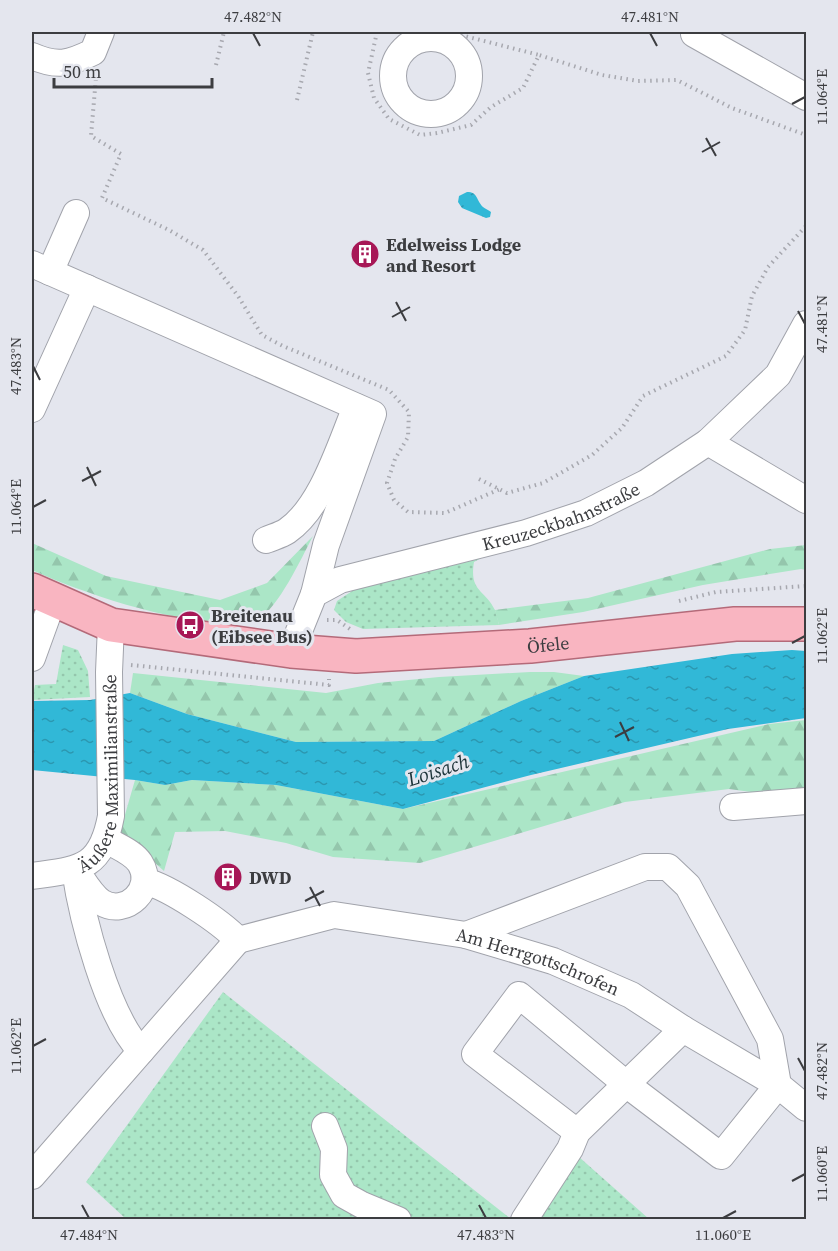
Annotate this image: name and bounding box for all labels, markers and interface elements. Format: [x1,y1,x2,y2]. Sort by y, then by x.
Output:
text: 47.482°N [224,6,282,27]
text: 47.481°N [621,6,679,27]
scale bar [54,51,212,89]
text: 50 m [63,59,101,84]
text: 11.064°E [811,69,832,125]
place label: Edelweiss Lodge and Resort [386,232,521,278]
building icon: Edelweiss Lodge and Resort [349,238,381,270]
text: 47.481°N [811,295,832,353]
text: 47.483°N [5,337,26,395]
street label: Kreuzeckbahnstraße [479,476,644,556]
text: 11.064°E [5,479,26,535]
place label: Breitenau (Eibsee Bus) [211,603,313,649]
text: 11.062°E [811,608,832,664]
bus stop icon: Breitenau (Eibsee Bus) [174,609,206,641]
street label: Öfele [526,629,571,659]
street label: Äußere Maximilianstraße [73,674,124,878]
water label: Loisach [403,747,473,793]
building icon: DWD [212,861,244,893]
place label: DWD [249,865,292,890]
street label: Am Herrgottschrofen [455,921,624,1001]
text: 11.062°E [5,1018,26,1074]
text: 47.482°N [811,1042,832,1100]
text: 11.060°E [811,1146,832,1202]
text: 47.484°N [60,1224,118,1245]
text: 47.483°N [457,1224,515,1245]
text: 11.060°E [695,1224,751,1245]

